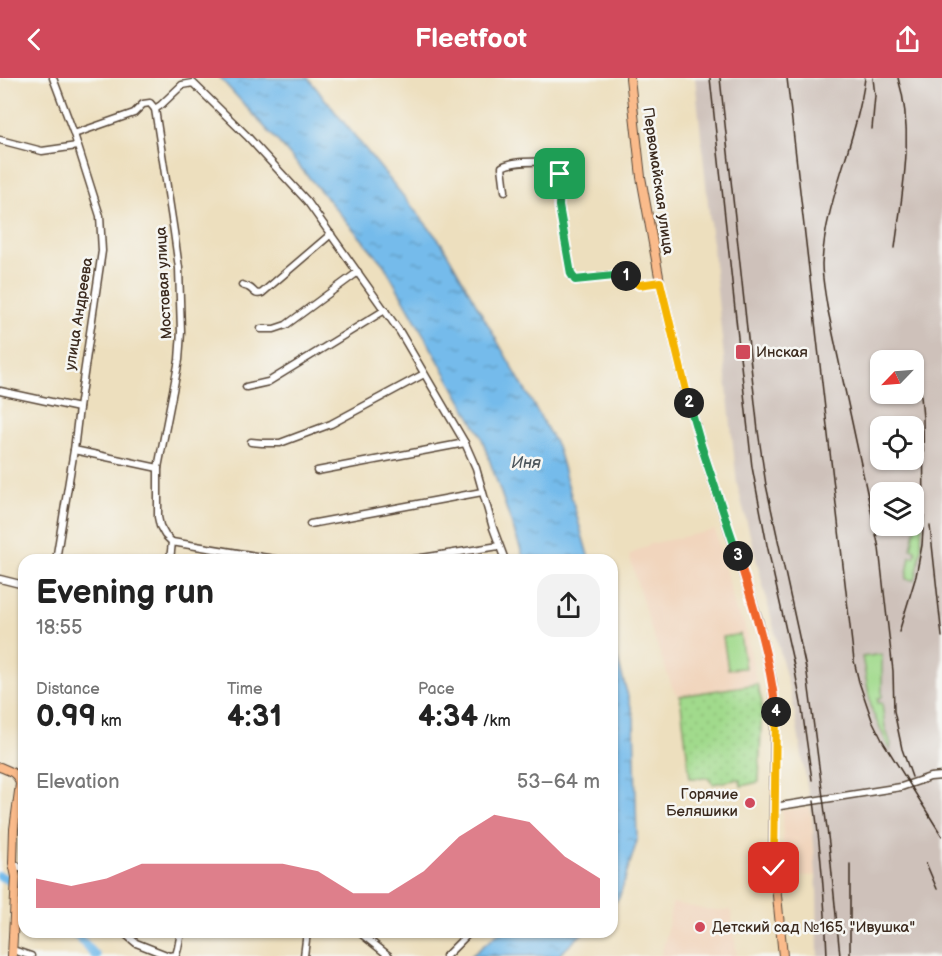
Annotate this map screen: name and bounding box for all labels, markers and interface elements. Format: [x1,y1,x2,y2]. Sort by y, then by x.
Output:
icon: back [18,23,51,56]
text: Fleetfoot [415,23,527,55]
icon: share [891,23,924,56]
street label: Первомайская улица [638,106,678,256]
pin [534,148,585,199]
icon: arrive [543,157,576,190]
street label: Мостовая улица [152,226,176,340]
street label: улица Андреева [61,256,97,372]
pin: 1 [611,261,641,291]
text: 1 [623,266,629,285]
marker: Инская [734,343,752,361]
place label: Инская [756,343,808,362]
north arrow [870,350,924,404]
map controls [870,350,924,536]
pin: 2 [674,388,704,418]
text: 2 [684,393,694,412]
button: locate [870,416,924,470]
water label: Иня [511,454,541,473]
button: layers [870,482,924,536]
pin: 3 [723,541,753,571]
text: 3 [733,546,743,565]
text: Evening run [36,573,214,613]
button: share [537,574,600,637]
text: 18:55 [36,616,82,640]
text: Distance [36,680,100,699]
text: Time [227,680,262,699]
text: Pace [418,680,454,699]
pin: 4 [761,697,791,727]
text: 0.99 [36,699,96,735]
text: 4:31 [227,699,282,735]
text: 4:34 [418,699,478,735]
text: 4 [771,702,781,721]
text: km [96,712,122,731]
text: /km [478,712,511,731]
text: Elevation [36,770,119,794]
text: 53–64 m [517,770,600,794]
place label: Горячие Беляшики [666,785,738,821]
marker: Горячие Беляшики [743,796,757,810]
pin [748,842,799,893]
icon: check [757,851,790,884]
place label: Детский сад №165, "Ивушка" [712,918,915,937]
marker: Детский сад №165, "Ивушка" [693,920,707,934]

